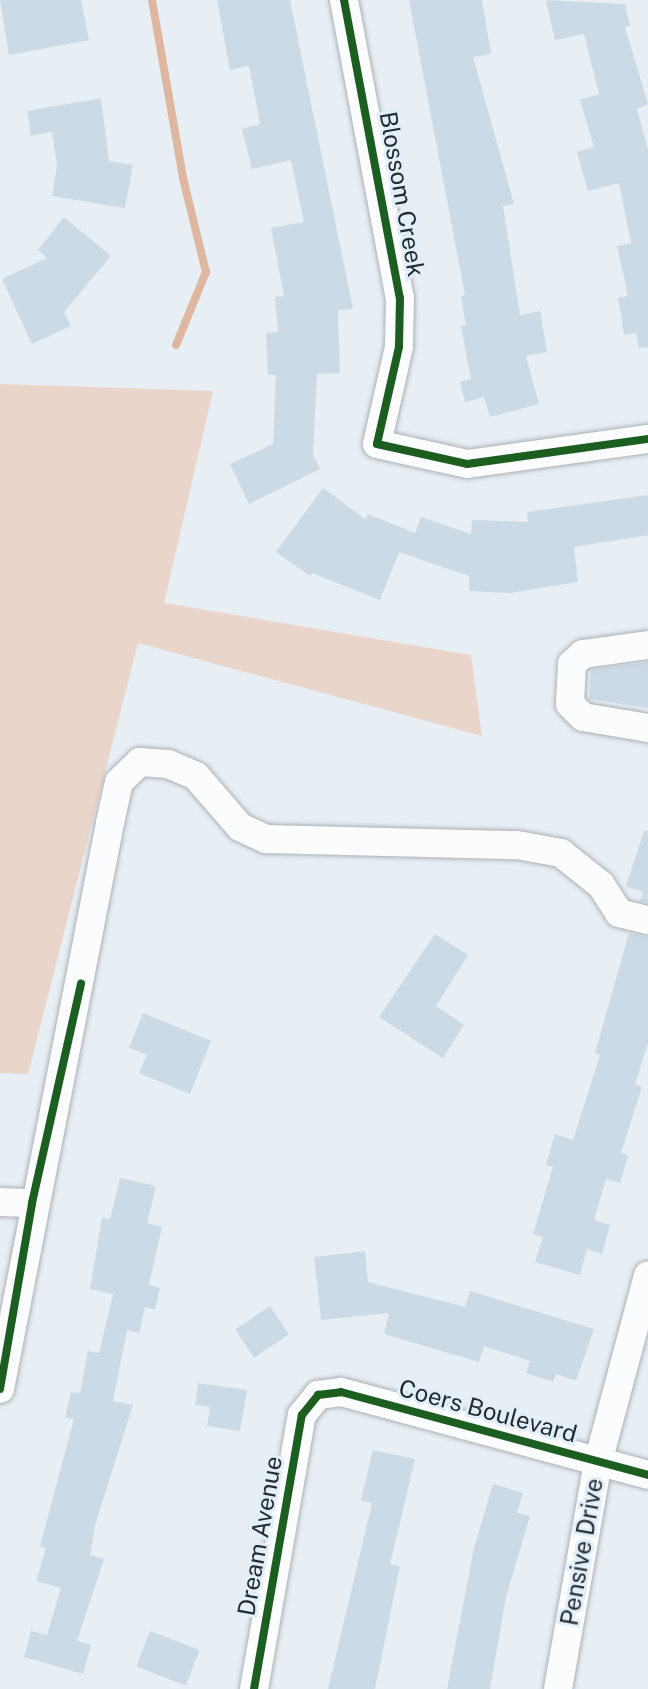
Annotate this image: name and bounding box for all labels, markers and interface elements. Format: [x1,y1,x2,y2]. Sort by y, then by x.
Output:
street label: Blossom Creek [373,109,431,279]
street label: Coers Boulevard [396,1373,580,1449]
street label: Dream Avenue [232,1454,288,1618]
street label: Pensive Drive [555,1476,609,1628]

